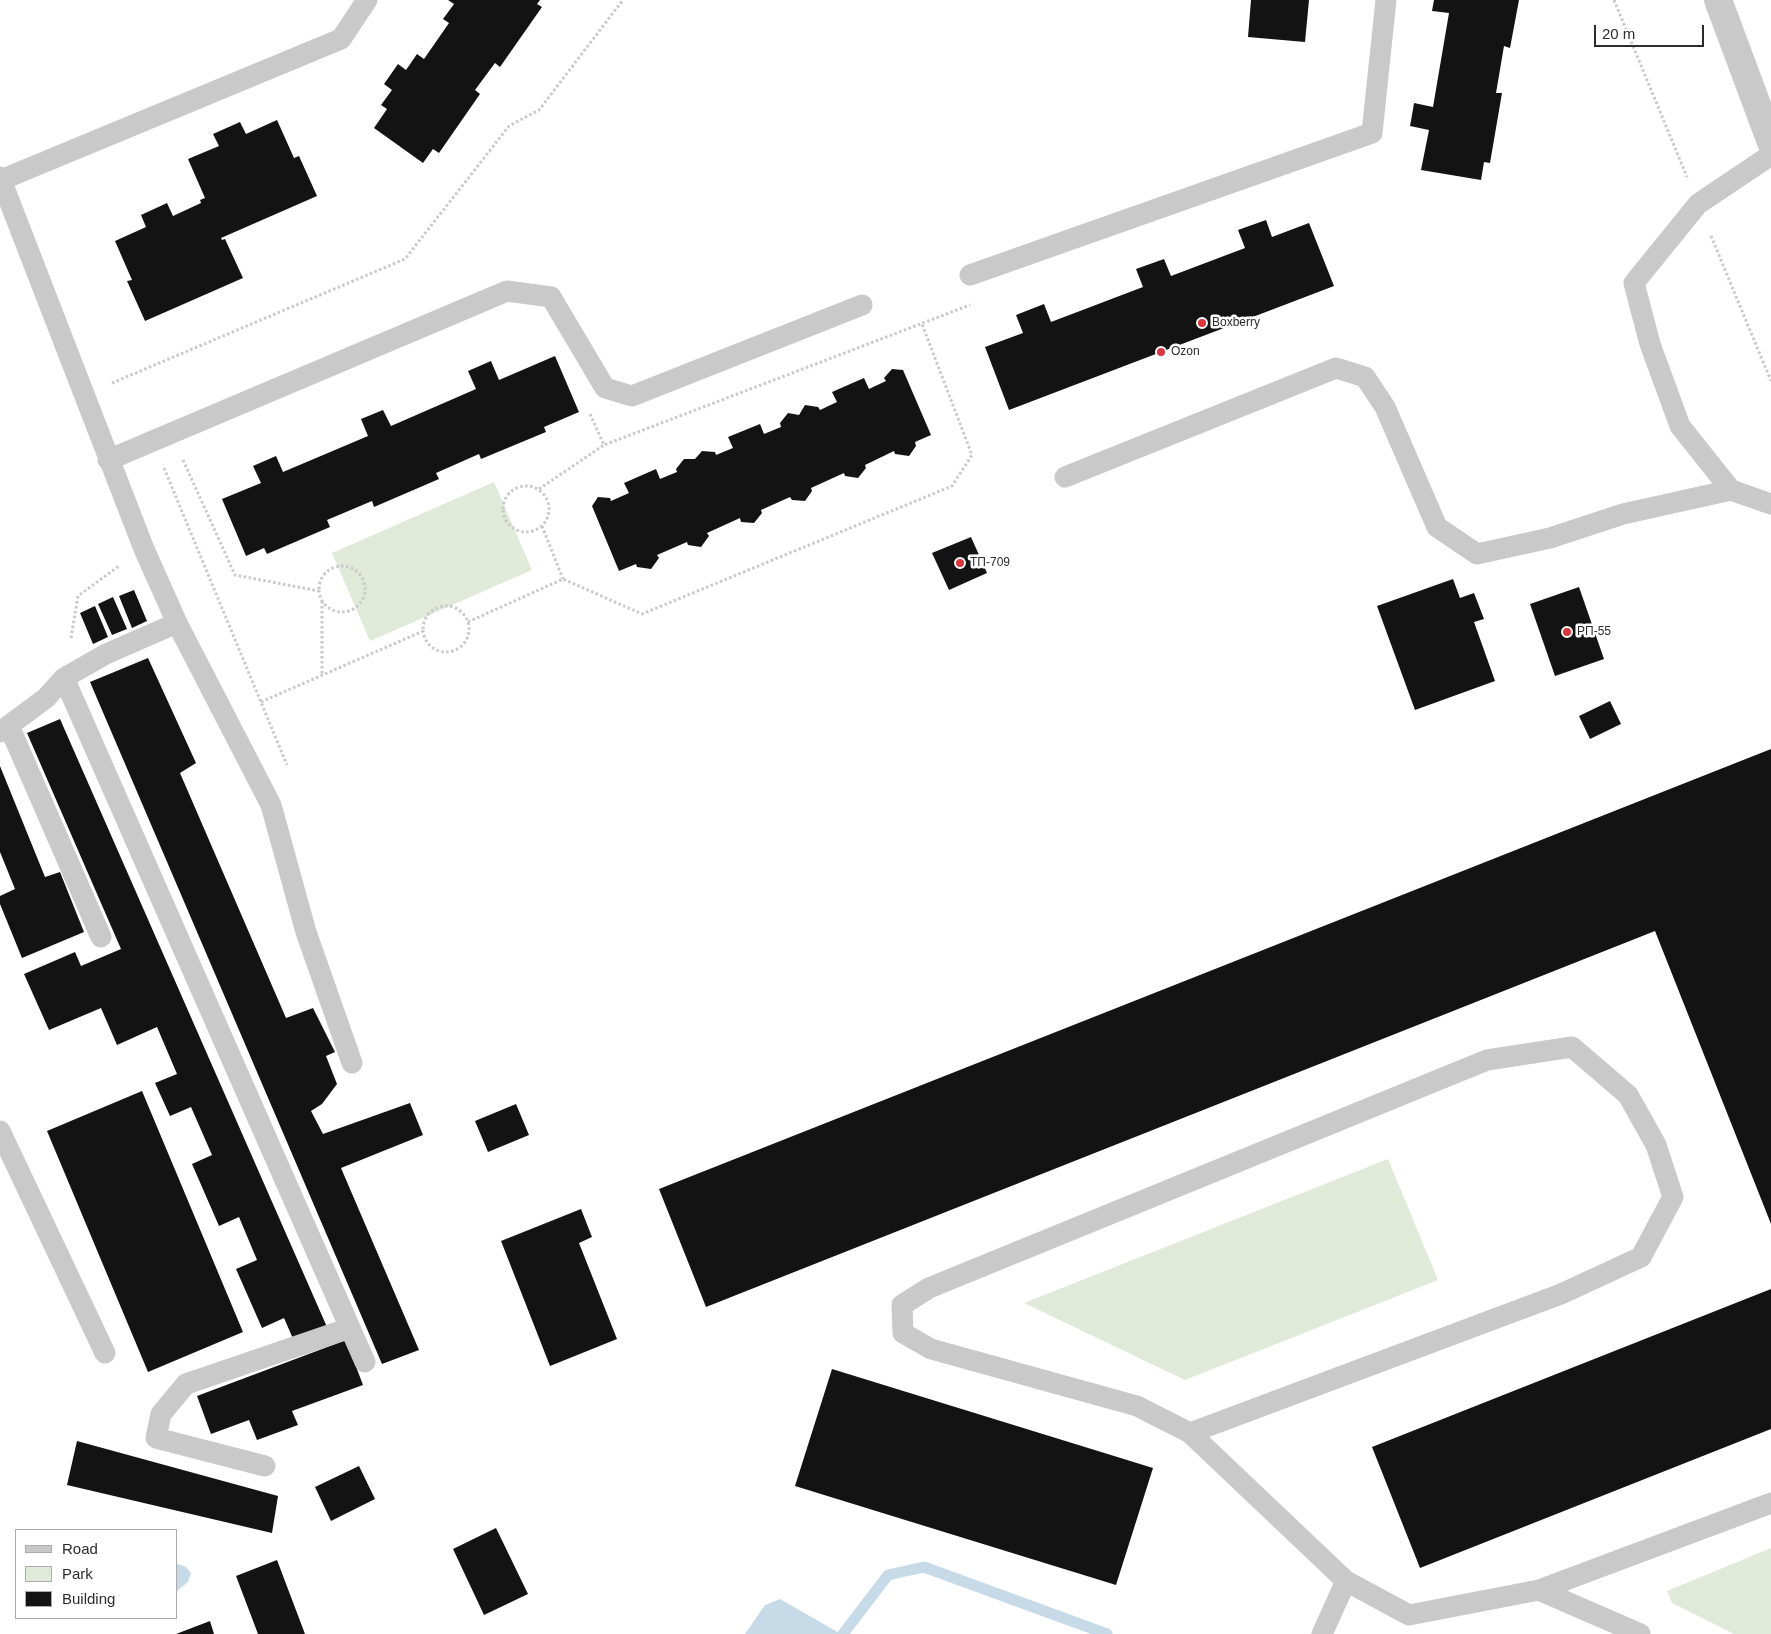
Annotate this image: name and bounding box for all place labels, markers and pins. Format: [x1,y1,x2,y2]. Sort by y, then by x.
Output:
place label: Boxberry [1212,316,1260,330]
marker: Boxberry [1196,317,1208,329]
place label: Ozon [1171,345,1200,359]
marker: Ozon [1155,346,1167,358]
place label: ТП-709 [970,556,1010,570]
marker: ТП-709 [954,557,966,569]
place label: РП-55 [1577,625,1611,639]
marker: РП-55 [1561,626,1573,638]

